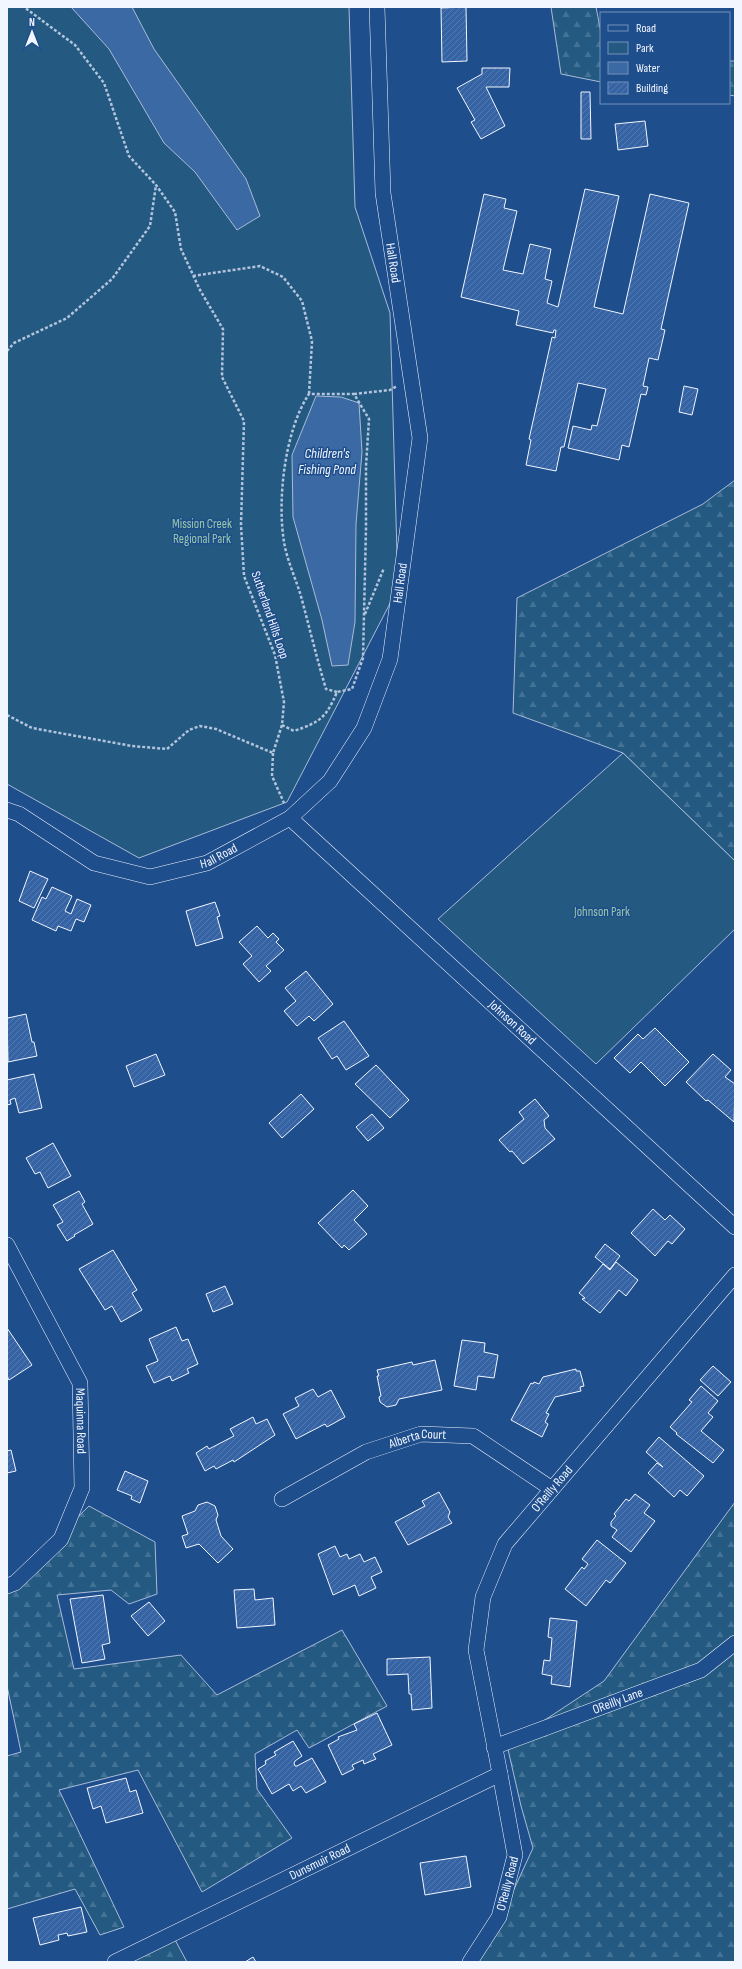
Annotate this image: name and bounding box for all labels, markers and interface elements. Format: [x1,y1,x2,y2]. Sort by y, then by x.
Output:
north arrow [12,12,52,52]
legend [600,12,730,104]
text: N [29,16,35,29]
text: Road [636,21,656,36]
text: Park [636,41,654,56]
text: Water [636,61,660,76]
text: Building [636,81,668,96]
street label: Hall Road [382,242,404,284]
water label: Children's Fishing Pond [298,445,357,478]
park label: Mission Creek Regional Park [172,516,232,547]
street label: Hall Road [390,562,411,604]
street label: Sutherland Hills Loop [248,569,292,661]
street label: Hall Road [199,840,240,872]
park label: Johnson Park [573,904,630,920]
street label: Johnson Road [485,996,539,1048]
street label: Maquinna Road [72,1388,89,1454]
street label: Alberta Court [386,1426,446,1452]
street label: O'Reilly Road [528,1463,576,1515]
street label: OReilly Lane [590,1684,645,1718]
street label: Dunsmuir Road [287,1840,353,1884]
street label: O'Reilly Road [493,1855,522,1913]

